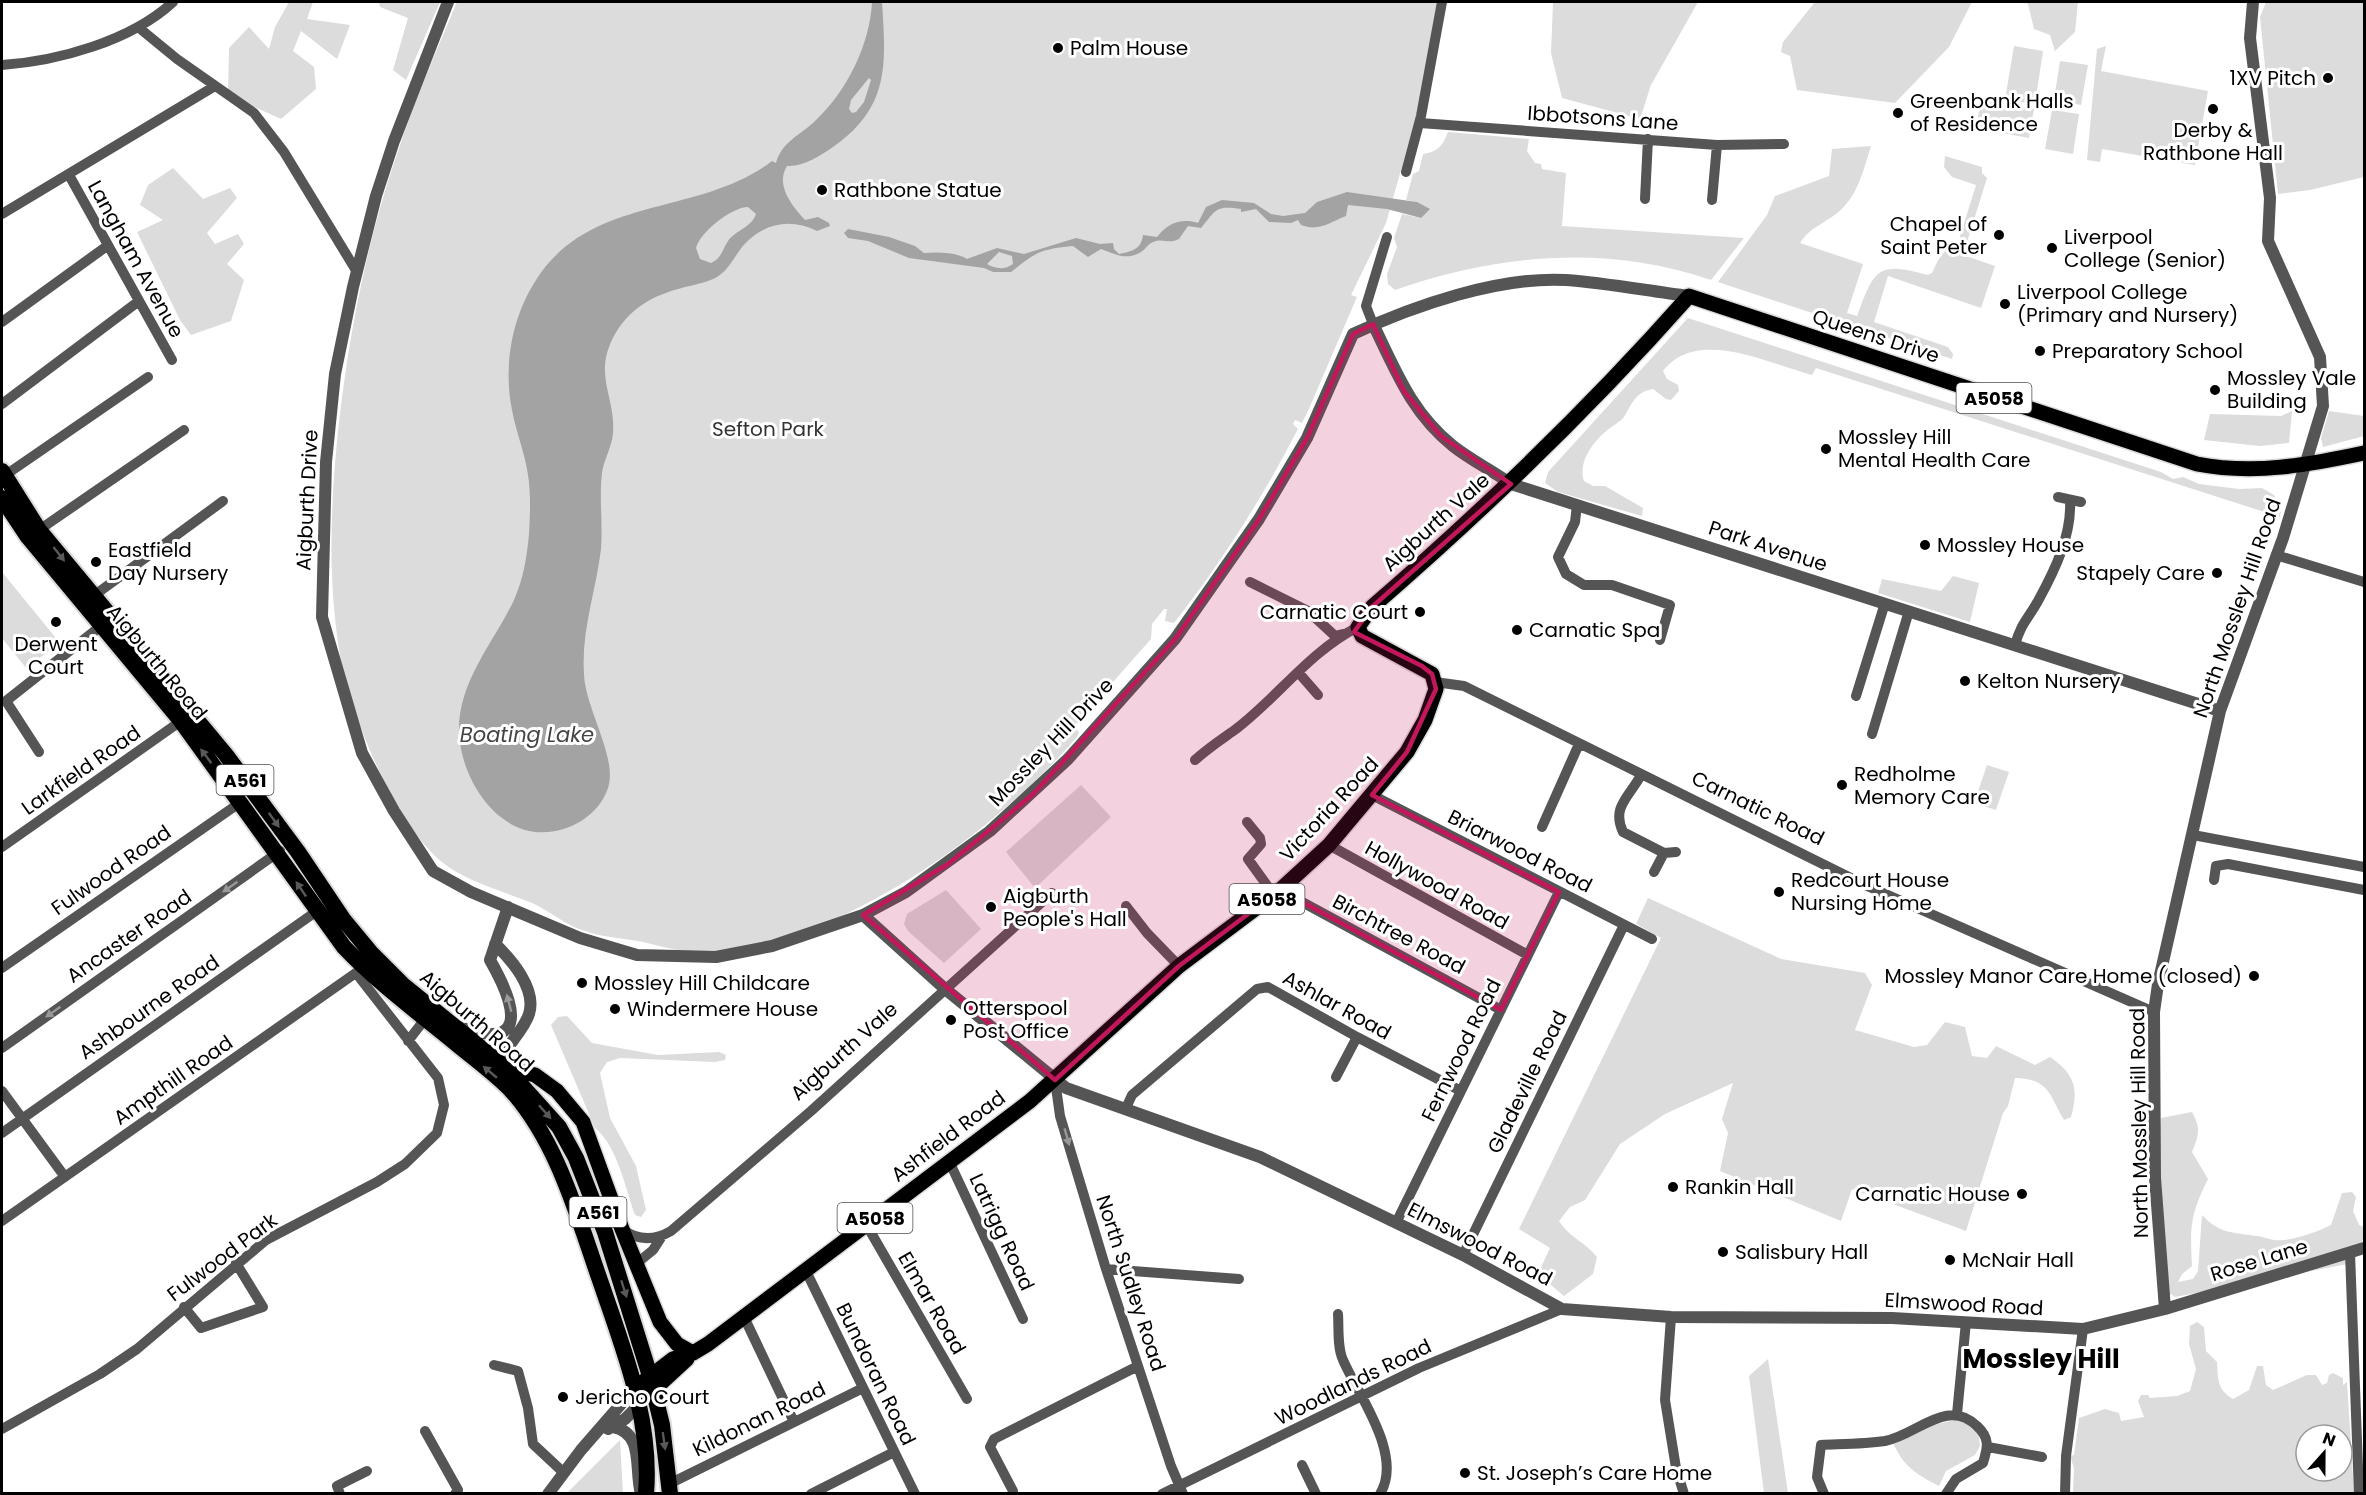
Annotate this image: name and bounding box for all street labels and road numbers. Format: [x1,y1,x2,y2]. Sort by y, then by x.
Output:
street label: Ibbotsons Lane [1527,99,1679,137]
street label: Langham Avenue [81,175,191,343]
street label: Queens Drive [1809,302,1943,370]
road number: A5058 [1956,383,2032,413]
street label: Aigburth Drive [289,429,325,571]
street label: Aigburth Vale [1376,466,1496,578]
street label: North Mossley Hill Road [2186,494,2288,722]
street label: Park Avenue [1705,514,1831,578]
street label: Aigburth Road [100,598,214,726]
street label: Mossley Hill Drive [982,672,1120,812]
street label: Larkfield Road [16,718,146,822]
street label: Victoria Road [1273,750,1385,868]
street label: Carnatic Road [1687,764,1829,852]
road number: A561 [216,765,274,795]
street label: Briarwood Road [1443,803,1597,899]
street label: Fulwood Road [45,818,177,922]
street label: Hollywood Road [1360,834,1514,936]
street label: Ancaster Road [61,882,197,990]
road number: A5058 [1230,884,1304,914]
street label: Birchtree Road [1328,887,1470,981]
street label: Ashbourne Road [73,948,225,1066]
street label: Aigburth Road [414,963,540,1079]
street label: Ashlar Road [1278,964,1396,1046]
street label: Fernwood Road [1414,974,1508,1126]
street label: Aigburth Vale [784,995,904,1107]
street label: Gladeville Road [1480,1006,1574,1158]
street label: North Mossley Hill Road [2123,1008,2155,1238]
street label: Ampthill Road [108,1028,238,1132]
street label: Ashfield Road [885,1084,1011,1188]
street label: Latrigg Road [963,1169,1041,1295]
street label: North Sudley Road [1089,1191,1173,1375]
street label: Elmswood Road [1403,1195,1557,1293]
road number: A561 [570,1197,626,1227]
road number: A5058 [838,1203,912,1233]
street label: Fulwood Park [161,1206,283,1308]
street label: Rose Lane [2207,1232,2311,1288]
street label: Elmar Road [891,1247,973,1359]
street label: Elmswood Road [1884,1286,2044,1322]
street label: Bundoran Road [829,1298,923,1450]
street label: Woodlands Road [1270,1332,1436,1432]
street label: Kildonan Road [688,1375,830,1463]

